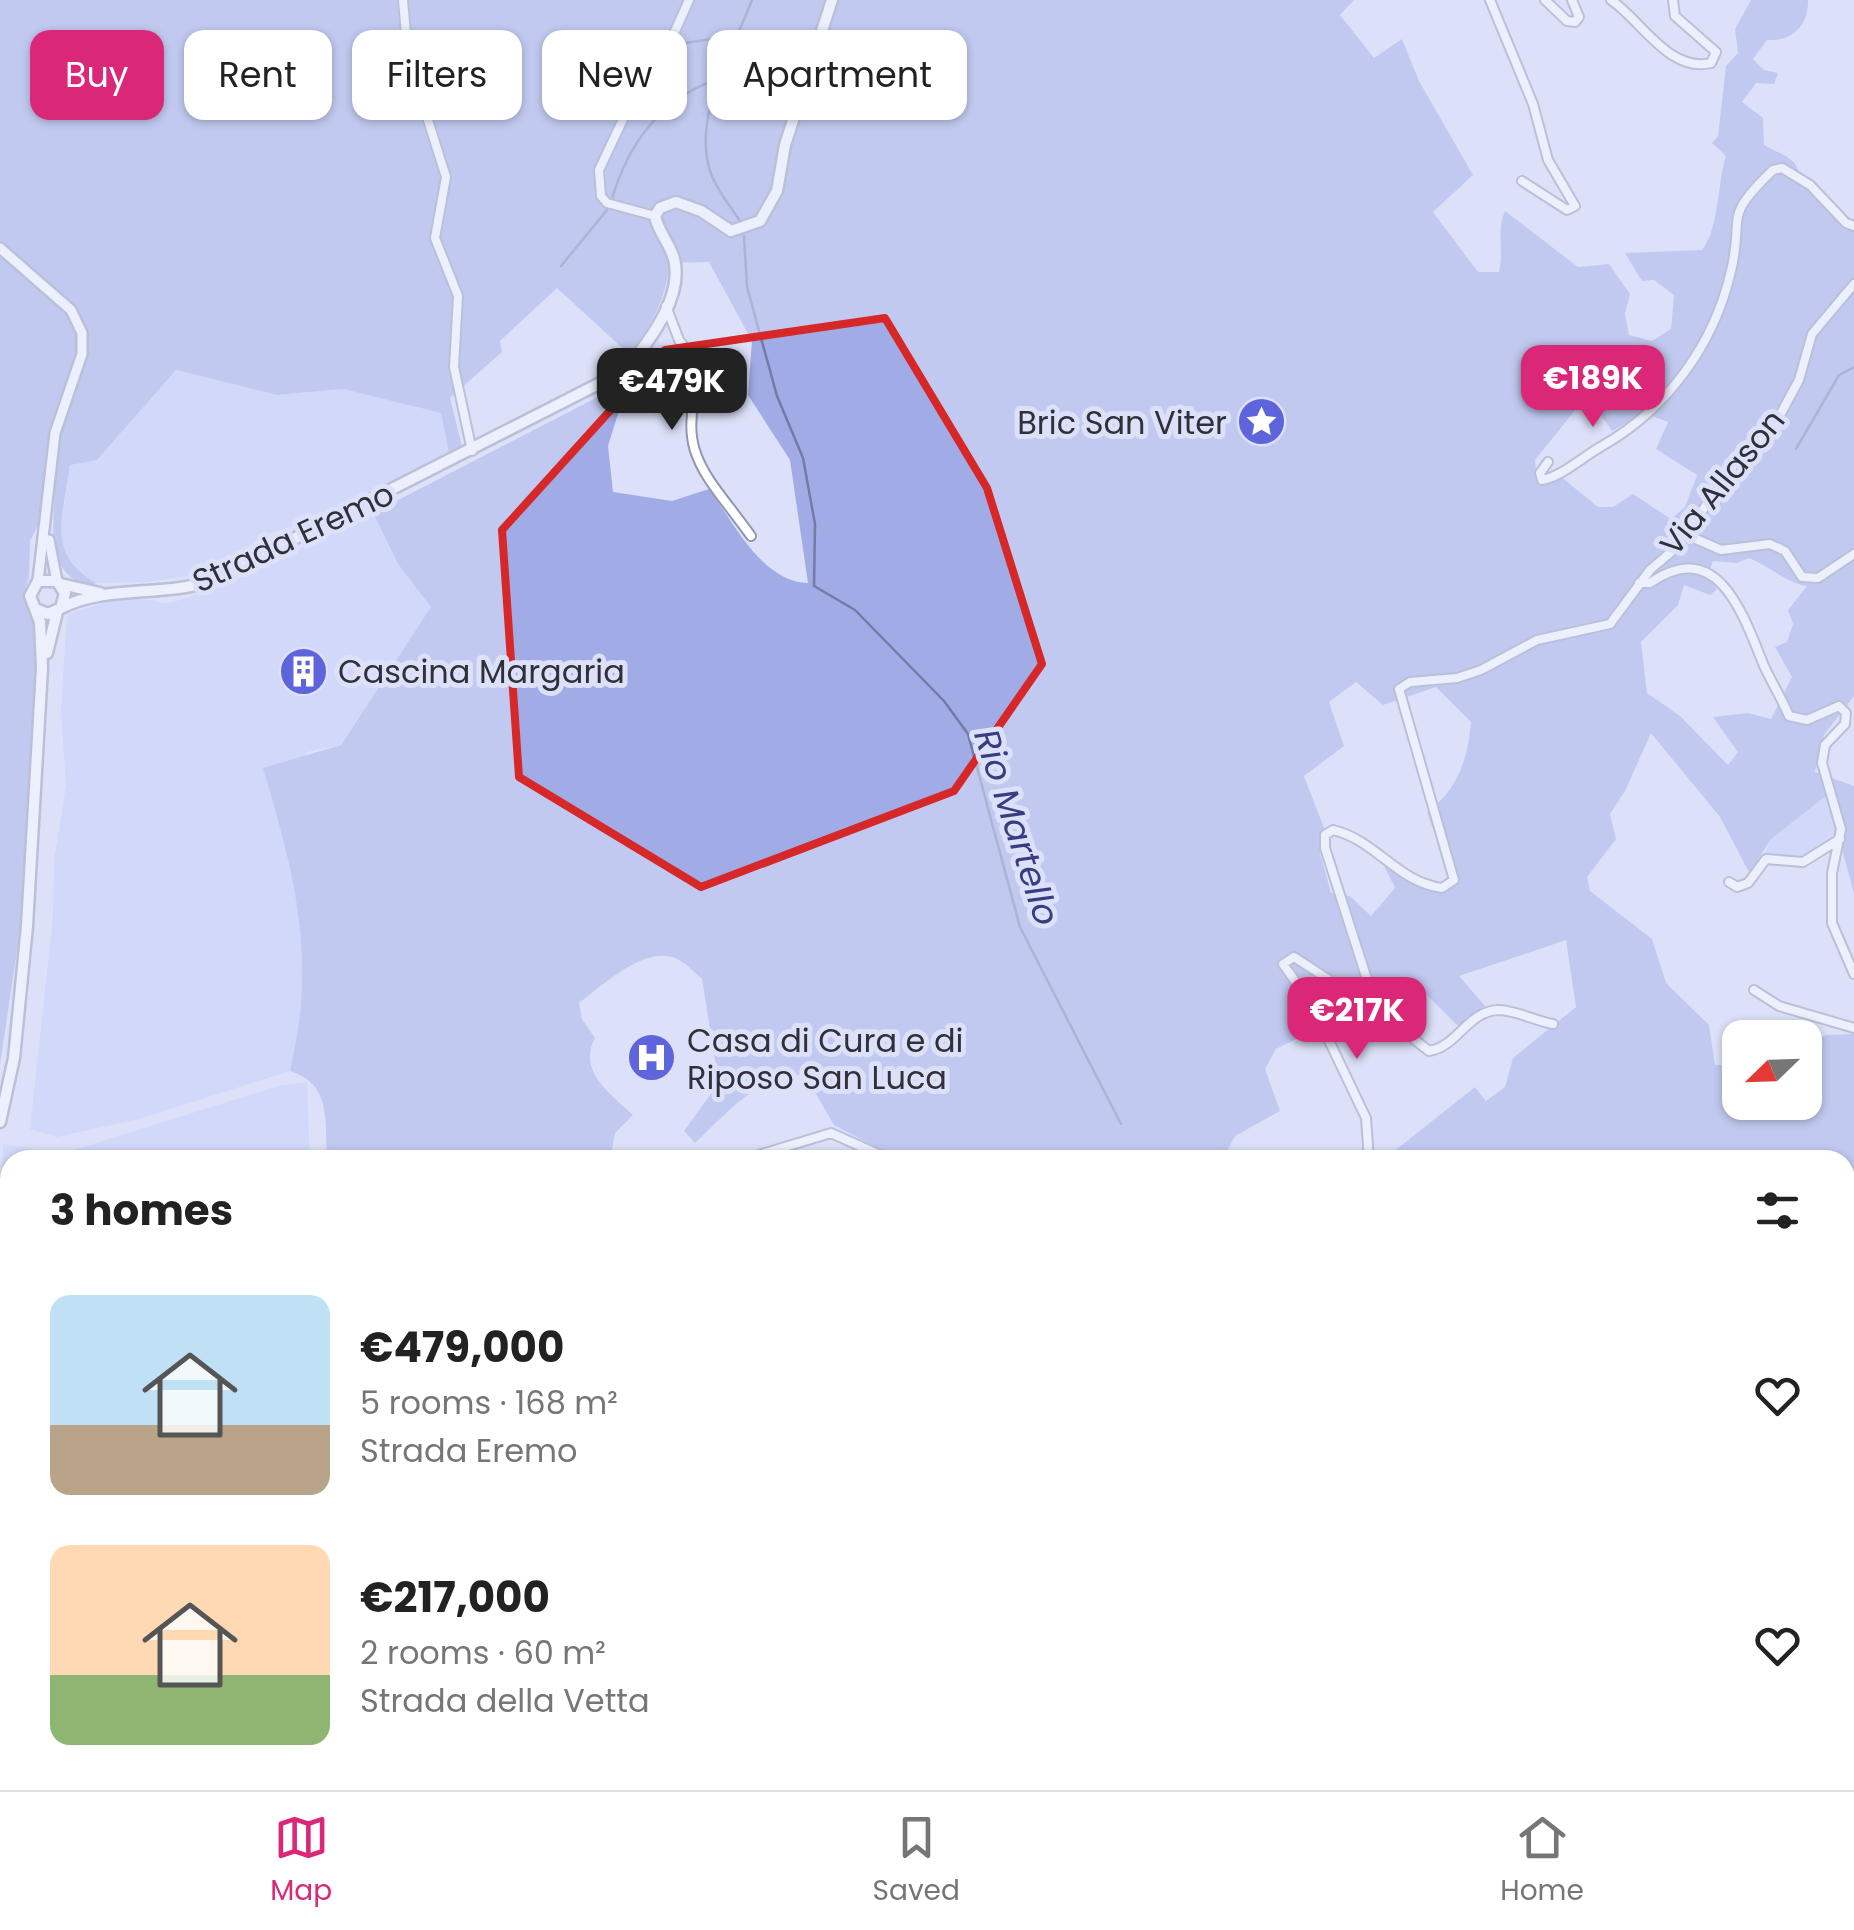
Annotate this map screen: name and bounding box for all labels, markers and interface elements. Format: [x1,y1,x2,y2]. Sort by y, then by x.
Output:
chip: Buy [30,30,164,120]
chip: Rent [184,30,332,120]
chip: Filters [352,30,522,120]
chip: New [542,30,687,120]
chip: Apartment [707,30,967,120]
pin: €189K [1523,345,1663,430]
pin: €479K [602,348,742,433]
text: €189K [1543,355,1643,400]
text: €479K [619,358,725,403]
place icon: Bric San Viter [1236,396,1288,448]
street label: Via Allason [1649,399,1795,565]
place label: Bric San Viter [1017,400,1227,445]
street label: Strada Eremo [185,471,401,603]
building icon: Cascina Margaria [277,645,329,697]
place label: Cascina Margaria [338,649,625,694]
water label: Rio Martello [962,723,1072,931]
pin: €217K [1287,977,1427,1062]
text: €217K [1309,987,1405,1032]
place label: Casa di Cura e di Riposo San Luca [687,1018,963,1100]
north arrow [1722,1020,1822,1120]
map controls [1722,1020,1822,1120]
hospital icon: Casa di Cura e di Riposo San Luca [626,1032,678,1084]
text: 3 homes [50,1181,233,1240]
icon: filters [1750,1183,1805,1238]
text: €479,000 [360,1318,564,1377]
icon: home [130,1335,250,1455]
icon: heart [1750,1368,1805,1423]
text: 5 rooms · 168 m² [360,1380,618,1425]
text: Strada Eremo [360,1428,577,1473]
text: €217,000 [360,1568,550,1627]
icon: home [130,1585,250,1705]
icon: heart [1750,1618,1805,1673]
text: 2 rooms · 60 m² [360,1630,606,1675]
text: Strada della Vetta [360,1678,650,1723]
tab: Map [270,1810,332,1912]
tab: Saved [873,1810,960,1912]
tab: Home [1500,1810,1584,1912]

